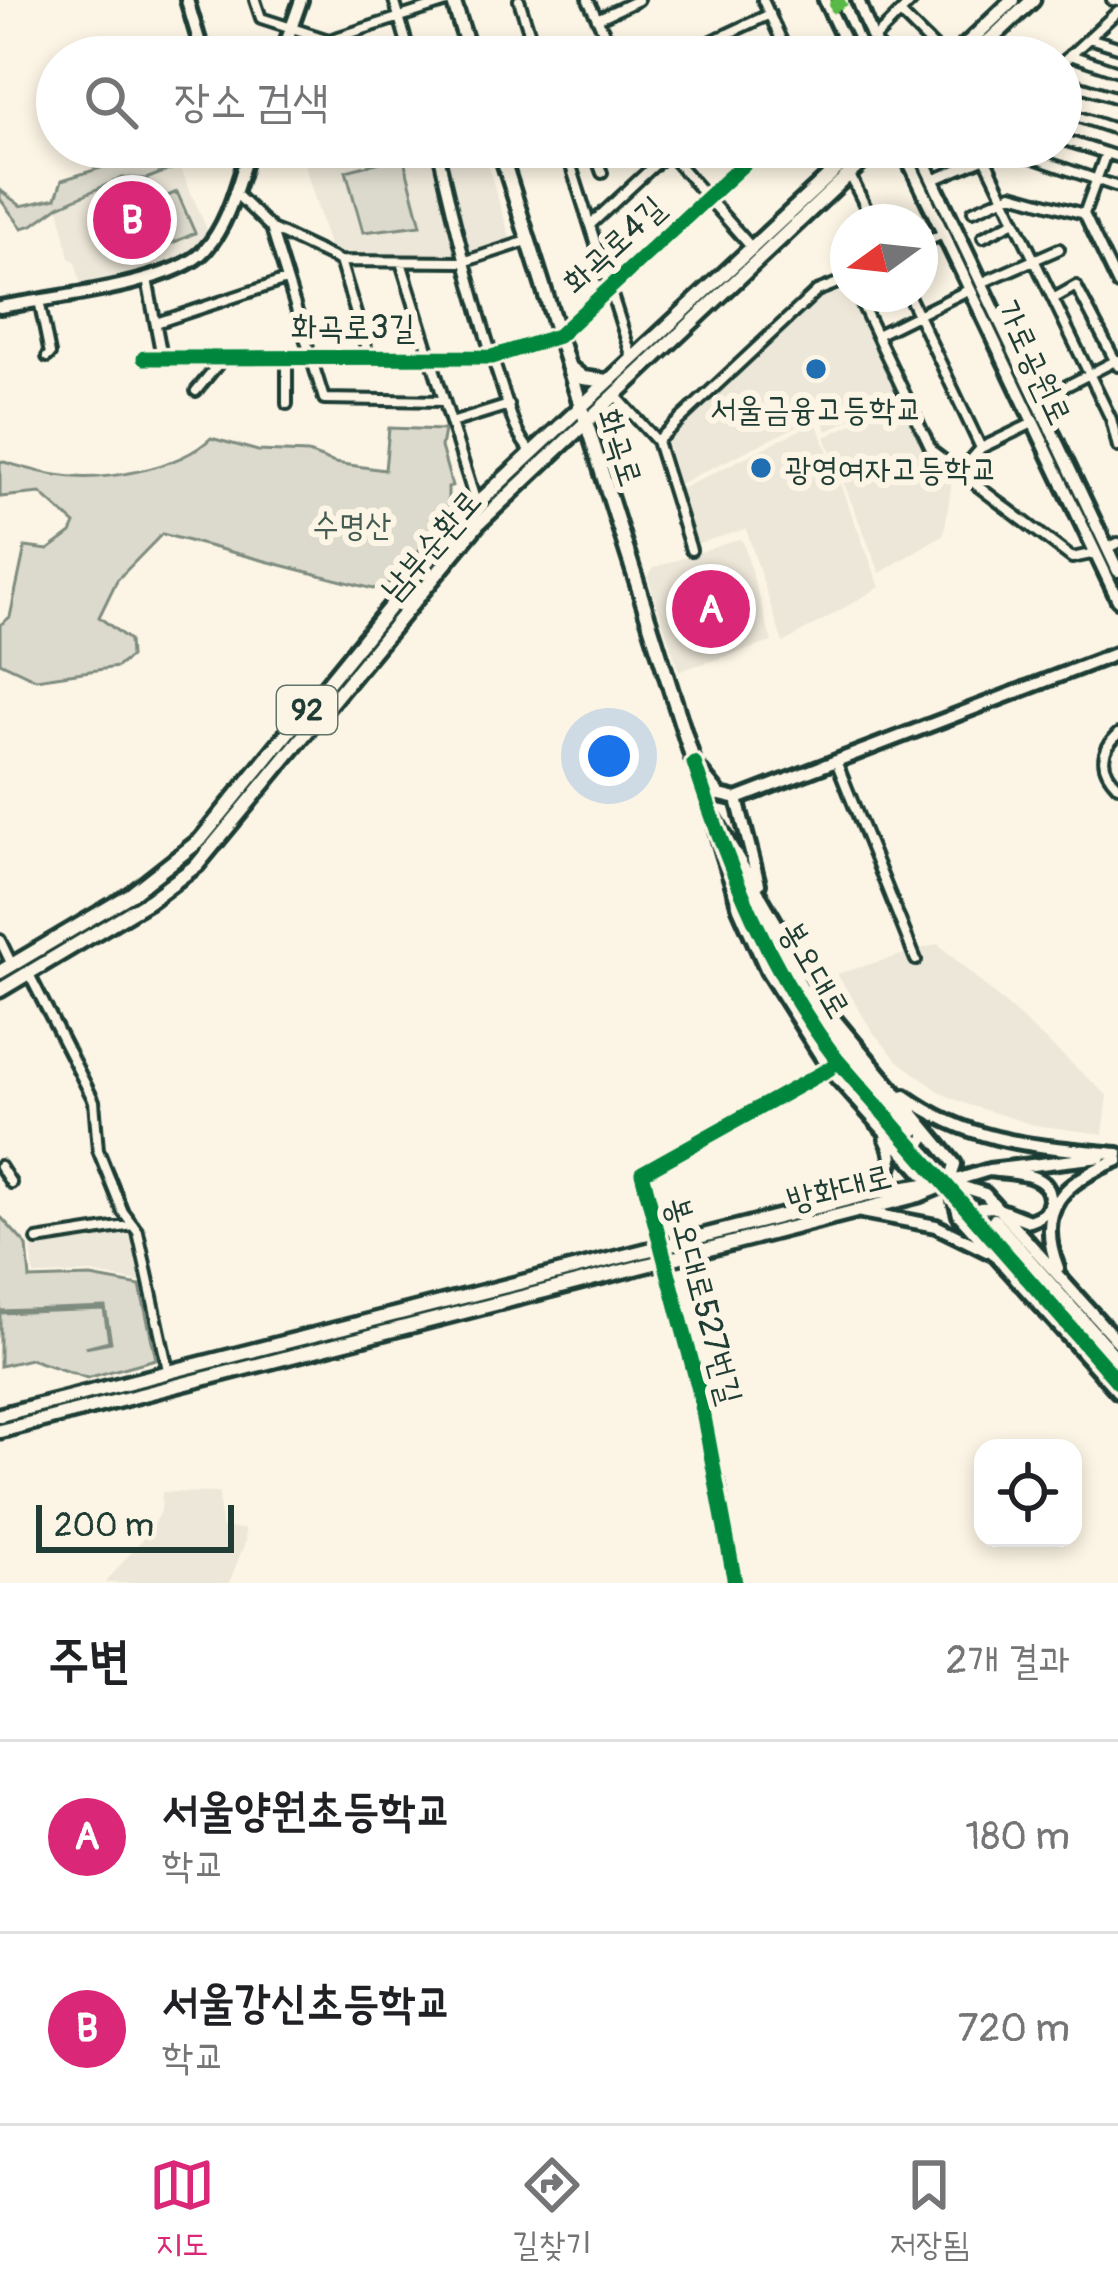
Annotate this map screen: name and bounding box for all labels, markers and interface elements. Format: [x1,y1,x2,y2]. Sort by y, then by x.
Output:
search box [36,36,1082,168]
icon: search [78,69,144,135]
text: 장소 검색 [174,74,329,130]
pin: B [93,175,171,265]
street label: 화곡로4길 [554,187,674,303]
north arrow [830,204,938,312]
street label: 가로공원로 [987,294,1080,431]
street label: 화곡로3길 [291,307,415,348]
marker: 서울금융고등학교 [803,356,829,382]
place label: 서울금융고등학교 [710,389,922,430]
street label: 화곡로 [588,403,651,492]
place label: 광영여자고등학교 [785,449,997,490]
marker: 광영여자고등학교 [748,455,774,481]
street label: 남부순환로 [372,481,490,609]
park label: 수명산 [312,505,392,546]
pin: A [672,564,750,654]
road number: 92 [277,686,337,734]
your location [579,726,639,786]
street label: 봉오대로 [770,914,859,1026]
street label: 방화대로 [783,1156,896,1221]
street label: 봉오대로527번길 [656,1192,751,1409]
map controls [974,1439,1082,1547]
button: locate [974,1439,1082,1547]
scale bar [36,1499,234,1552]
text: 200 m [54,1505,154,1546]
text: 주변 [48,1629,130,1693]
text: 2개 결과 [946,1636,1070,1685]
text: 서울양원초등학교 [162,1783,452,1839]
text: A [74,1812,100,1861]
text: 180 m [965,1812,1070,1861]
text: 학교 [162,1840,225,1889]
text: 서울강신초등학교 [162,1975,452,2031]
text: B [76,2004,98,2053]
text: 720 m [958,2004,1070,2053]
text: 학교 [162,2032,225,2081]
tab: 지도 [149,2152,215,2266]
tab: 길찾기 [512,2152,592,2266]
tab: 저장됨 [890,2152,969,2266]

